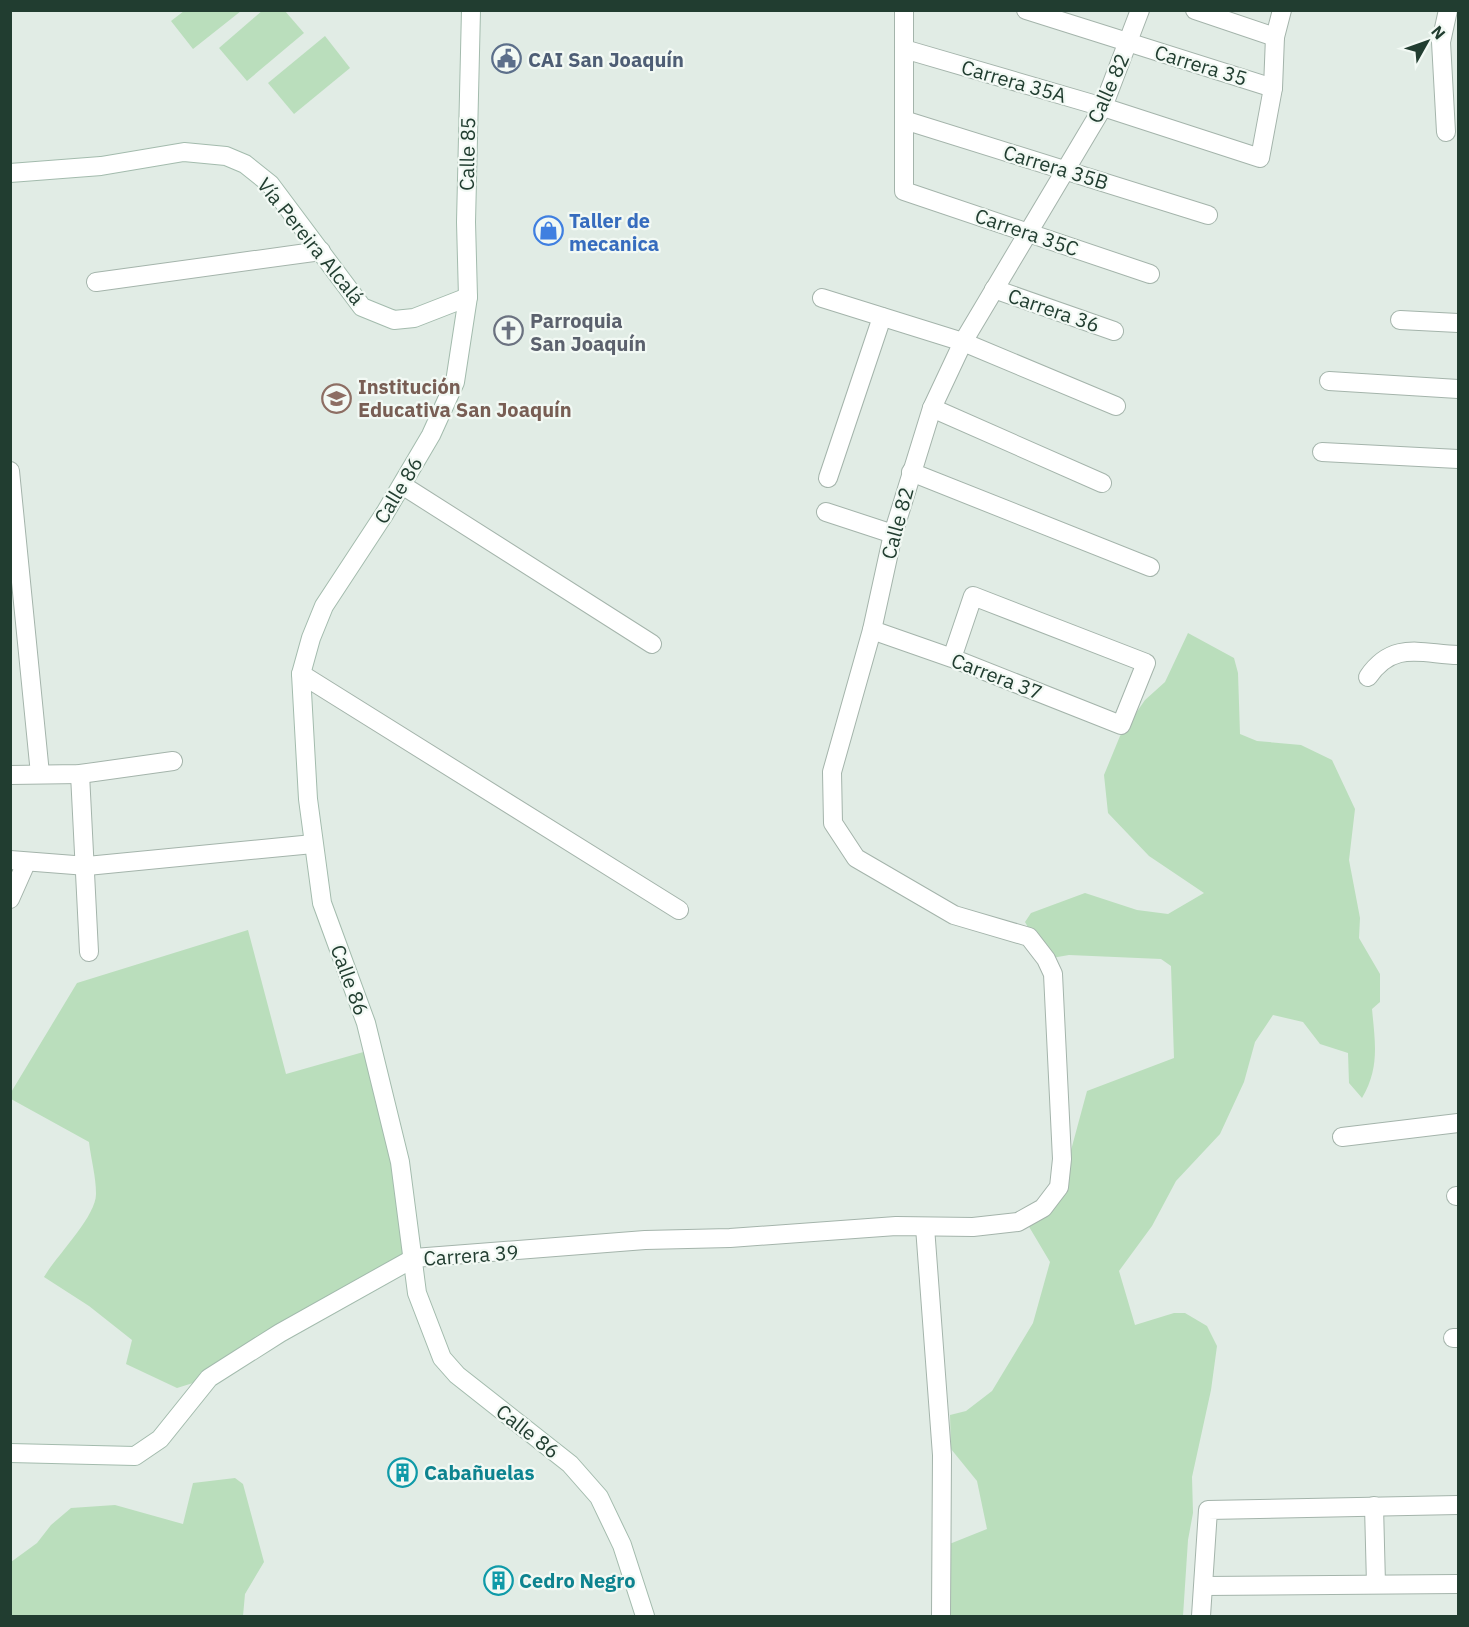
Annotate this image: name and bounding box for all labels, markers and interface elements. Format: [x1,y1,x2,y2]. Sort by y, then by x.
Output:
north arrow [1397,12,1457,72]
text: N [1427,21,1450,43]
street label: Carrera 35 [1151,38,1251,92]
public building icon: CAI San Joaquín [491,43,523,75]
place label: CAI San Joaquín [528,46,684,73]
street label: Calle 82 [1081,49,1135,127]
street label: Carrera 35A [958,53,1070,109]
street label: Calle 85 [453,117,481,191]
street label: Carrera 35B [1000,138,1112,196]
street label: Vía Pereira Alcalá [251,172,371,310]
street label: Carrera 35C [972,202,1082,262]
place label: Taller de mecanica [569,207,659,257]
shop icon: Taller de mecanica [532,215,564,247]
street label: Carrera 36 [1005,282,1103,338]
place label: Parroquia San Joaquín [530,307,646,357]
church icon: Parroquia San Joaquín [493,315,525,347]
place label: Institución Educativa San Joaquín [358,373,572,423]
school or university icon: Institución Educativa San Joaquín [321,382,353,414]
street label: Calle 86 [367,452,429,528]
street label: Calle 82 [874,484,920,562]
street label: Carrera 37 [948,646,1046,706]
street label: Calle 86 [325,941,375,1019]
street label: Carrera 39 [423,1238,519,1272]
street label: Calle 86 [491,1398,565,1464]
building icon: Cabañuelas [387,1456,419,1488]
place label: Cabañuelas [424,1459,535,1486]
building icon: Cedro Negro [482,1564,514,1596]
place label: Cedro Negro [519,1567,635,1594]

